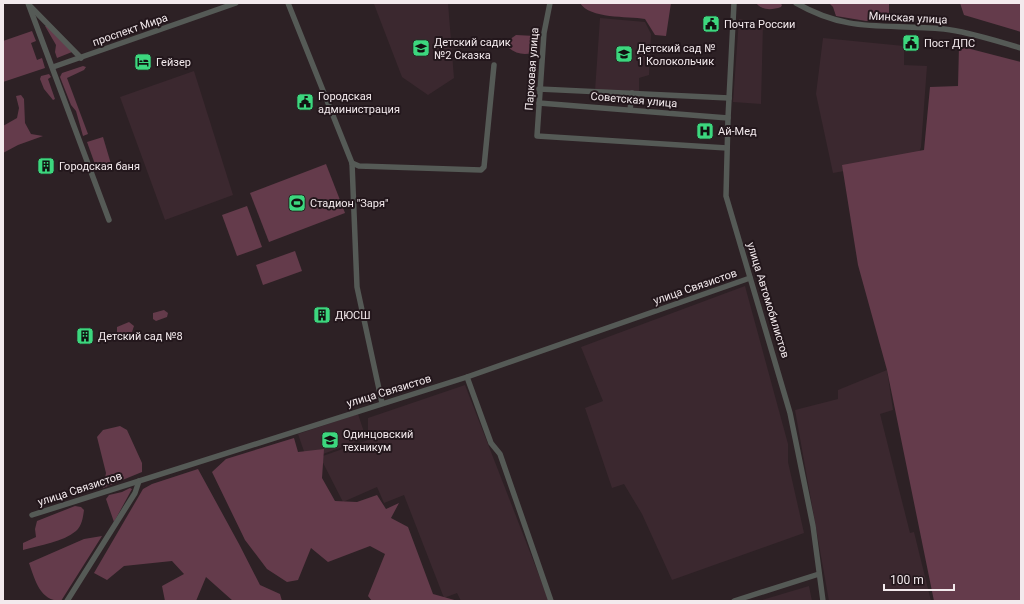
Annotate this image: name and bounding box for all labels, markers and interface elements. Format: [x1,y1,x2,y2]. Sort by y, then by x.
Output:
street label: Минская улица [868,9,948,27]
street label: проспект Мира [91,11,169,49]
public building icon: Почта России [701,14,721,34]
place label: Почта России [724,18,795,31]
street label: Парковая улица [523,27,541,111]
public building icon: Пост ДПС [901,33,921,53]
place label: Детский садик №2 Сказка [434,36,511,62]
place label: Пост ДПС [924,37,975,50]
school or university icon: Детский садик №2 Сказка [411,38,431,58]
place label: Детский сад № 1 Колокольчик [637,42,715,68]
school or university icon: Детский сад № 1 Колокольчик [614,44,634,64]
hotel icon: Гейзер [133,52,153,72]
place label: Гейзер [156,56,191,69]
place label: Городская администрация [318,90,400,116]
street label: Советская улица [590,90,678,110]
public building icon: Городская администрация [295,92,315,112]
hospital icon: Ай-Мед [695,121,715,141]
place label: Ай-Мед [718,125,757,138]
building icon: Городская баня [36,156,56,176]
place label: Городская баня [59,160,140,173]
sports icon: Стадион "Заря" [287,193,307,213]
place label: Стадион "Заря" [310,197,388,210]
street label: улица Автомобилистов [744,240,792,360]
street label: улица Связистов [651,267,739,307]
building icon: ДЮСШ [312,305,332,325]
place label: ДЮСШ [335,309,371,322]
building icon: Детский сад №8 [75,326,95,346]
place label: Детский сад №8 [98,330,183,343]
street label: улица Связистов [345,372,433,410]
place label: Одинцовский техникум [343,428,413,454]
school or university icon: Одинцовский техникум [320,430,340,450]
street label: улица Связистов [36,469,124,509]
scale bar [884,566,954,592]
text: 100 m [890,573,924,587]

